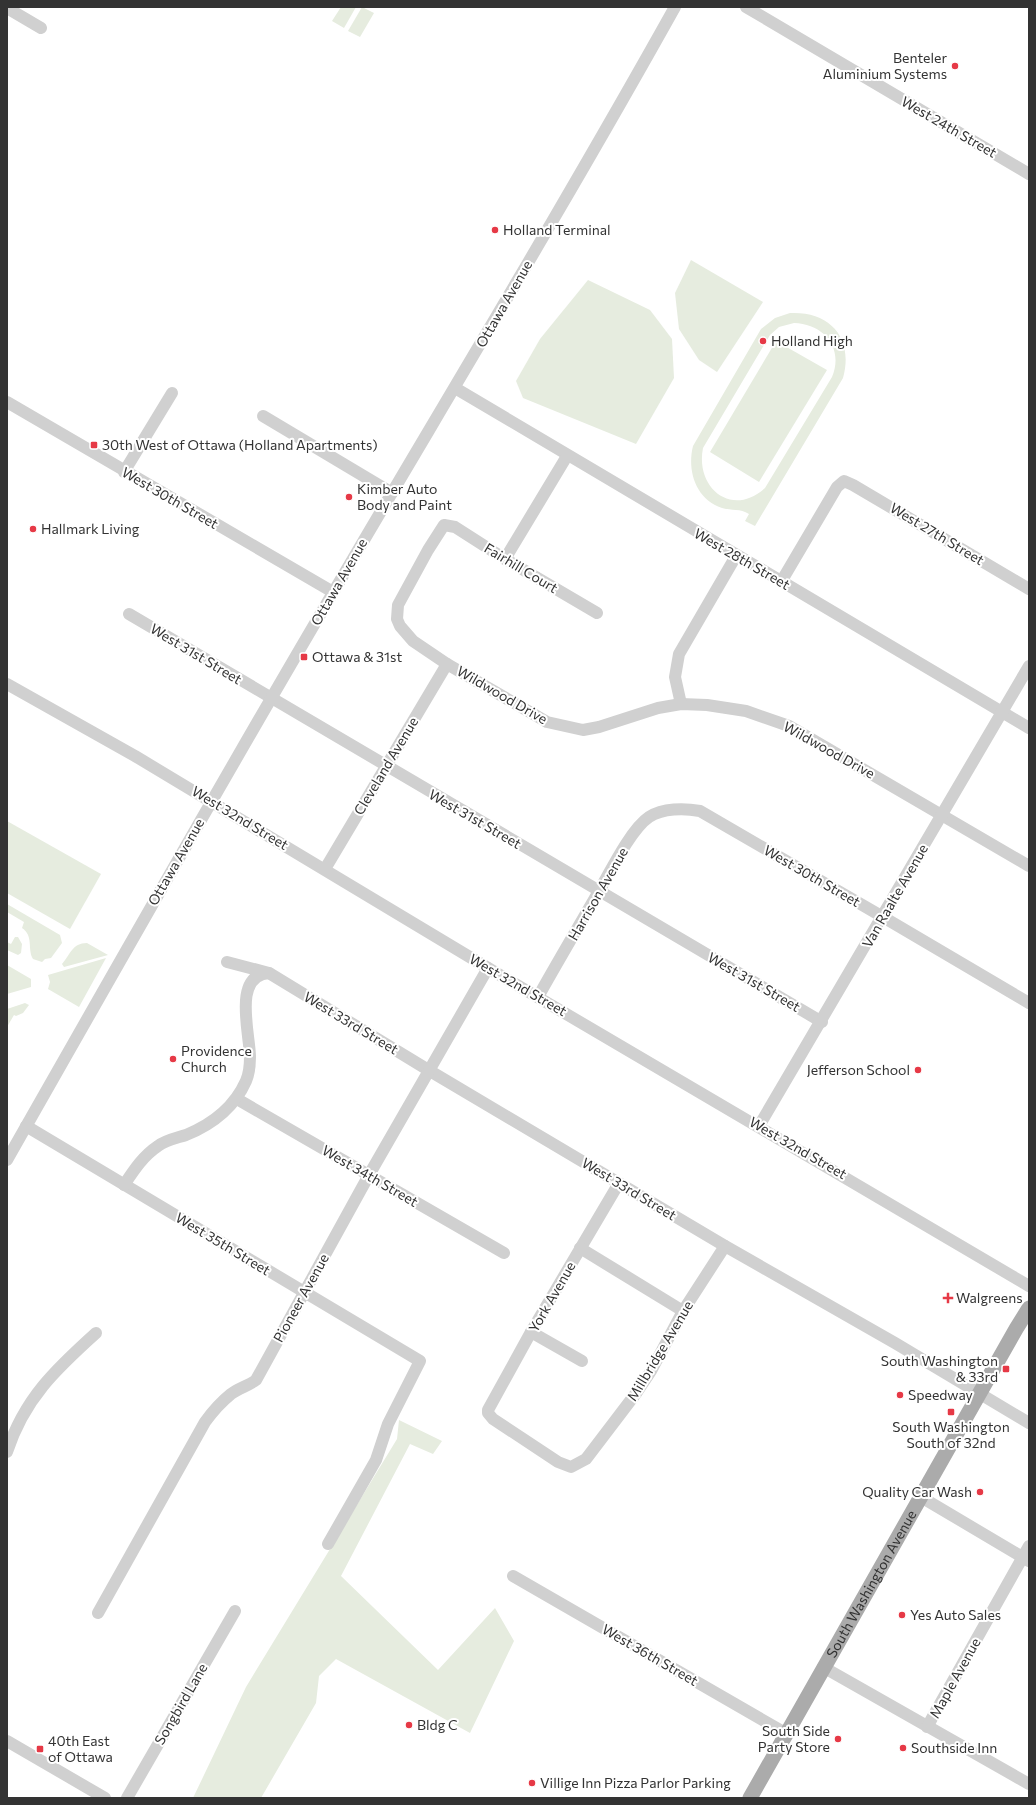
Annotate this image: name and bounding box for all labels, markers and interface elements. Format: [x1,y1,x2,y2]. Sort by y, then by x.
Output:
place label: Benteler Aluminium Systems [823,49,947,82]
marker: Benteler Aluminium Systems [950,61,960,71]
street label: West 24th Street [899,92,1000,161]
place label: Holland Terminal [503,221,611,238]
marker: Holland Terminal [490,225,500,235]
street label: Ottawa Avenue [472,257,535,350]
place label: Holland High [771,332,853,349]
marker: Holland High [758,336,768,346]
place label: 30th West of Ottawa (Holland Apartments) [102,436,378,453]
marker: 30th West of Ottawa (Holland Apartments) [89,440,99,450]
street label: West 30th Street [119,463,222,532]
place label: Kimber Auto Body and Paint [357,480,452,513]
marker: Kimber Auto Body and Paint [344,492,354,502]
street label: West 27th Street [887,499,988,568]
place label: Hallmark Living [41,520,140,537]
marker: Hallmark Living [28,524,38,534]
street label: West 28th Street [691,524,793,593]
street label: Ottawa Avenue [307,535,370,628]
street label: Fairhill Court [481,539,561,596]
street label: West 31st Street [147,620,245,688]
place label: Ottawa & 31st [312,648,402,665]
marker: Ottawa & 31st [299,652,309,662]
street label: Wildwood Drive [454,662,551,727]
street label: Cleveland Avenue [350,714,421,818]
street label: Wildwood Drive [781,717,878,782]
street label: West 32nd Street [189,782,292,853]
street label: West 31st Street [426,785,525,852]
street label: Ottawa Avenue [144,815,207,908]
street label: West 30th Street [761,841,864,910]
street label: Van Raalte Avenue [858,841,931,951]
street label: Harrison Avenue [564,844,631,943]
street label: West 31st Street [705,948,804,1015]
street label: West 32nd Street [467,950,570,1019]
street label: West 33rd Street [301,988,402,1058]
place label: Providence Church [181,1042,252,1075]
marker: Providence Church [168,1054,178,1064]
place label: Jefferson School [807,1061,910,1078]
marker: Jefferson School [913,1065,923,1075]
street label: West 32nd Street [747,1113,850,1182]
street label: West 34th Street [319,1141,421,1210]
street label: West 33rd Street [579,1154,680,1224]
street label: West 35th Street [173,1209,274,1279]
street label: Pioneer Avenue [269,1251,332,1345]
street label: York Avenue [525,1258,579,1335]
place label: Walgreens [956,1289,1023,1306]
marker: Walgreens [943,1293,953,1303]
street label: Millbridge Avenue [623,1298,696,1404]
place label: South Washington & 33rd [881,1352,998,1385]
marker: South Washington & 33rd [1001,1364,1011,1374]
place label: Speedway [908,1386,973,1403]
marker: Speedway [895,1390,905,1400]
marker: South Washington South of 32nd [946,1407,956,1417]
place label: South Washington South of 32nd [892,1418,1010,1451]
place label: Quality Car Wash [862,1483,972,1500]
marker: Quality Car Wash [975,1487,985,1497]
street label: South Washington Avenue [822,1507,919,1661]
place label: Yes Auto Sales [910,1606,1001,1623]
marker: Yes Auto Sales [897,1610,907,1620]
street label: West 36th Street [599,1620,701,1689]
street label: Maple Avenue [926,1635,984,1721]
street label: Songbird Lane [150,1660,211,1747]
place label: Bldg C [417,1716,458,1733]
marker: Bldg C [404,1720,414,1730]
place label: South Side Party Store [758,1722,830,1755]
place label: 40th East of Ottawa [48,1732,113,1765]
marker: South Side Party Store [833,1734,843,1744]
place label: Southside Inn [911,1739,997,1756]
marker: Southside Inn [898,1743,908,1753]
marker: 40th East of Ottawa [35,1744,45,1754]
place label: Villige Inn Pizza Parlor Parking [540,1774,731,1791]
marker: Villige Inn Pizza Parlor Parking [527,1778,537,1788]

